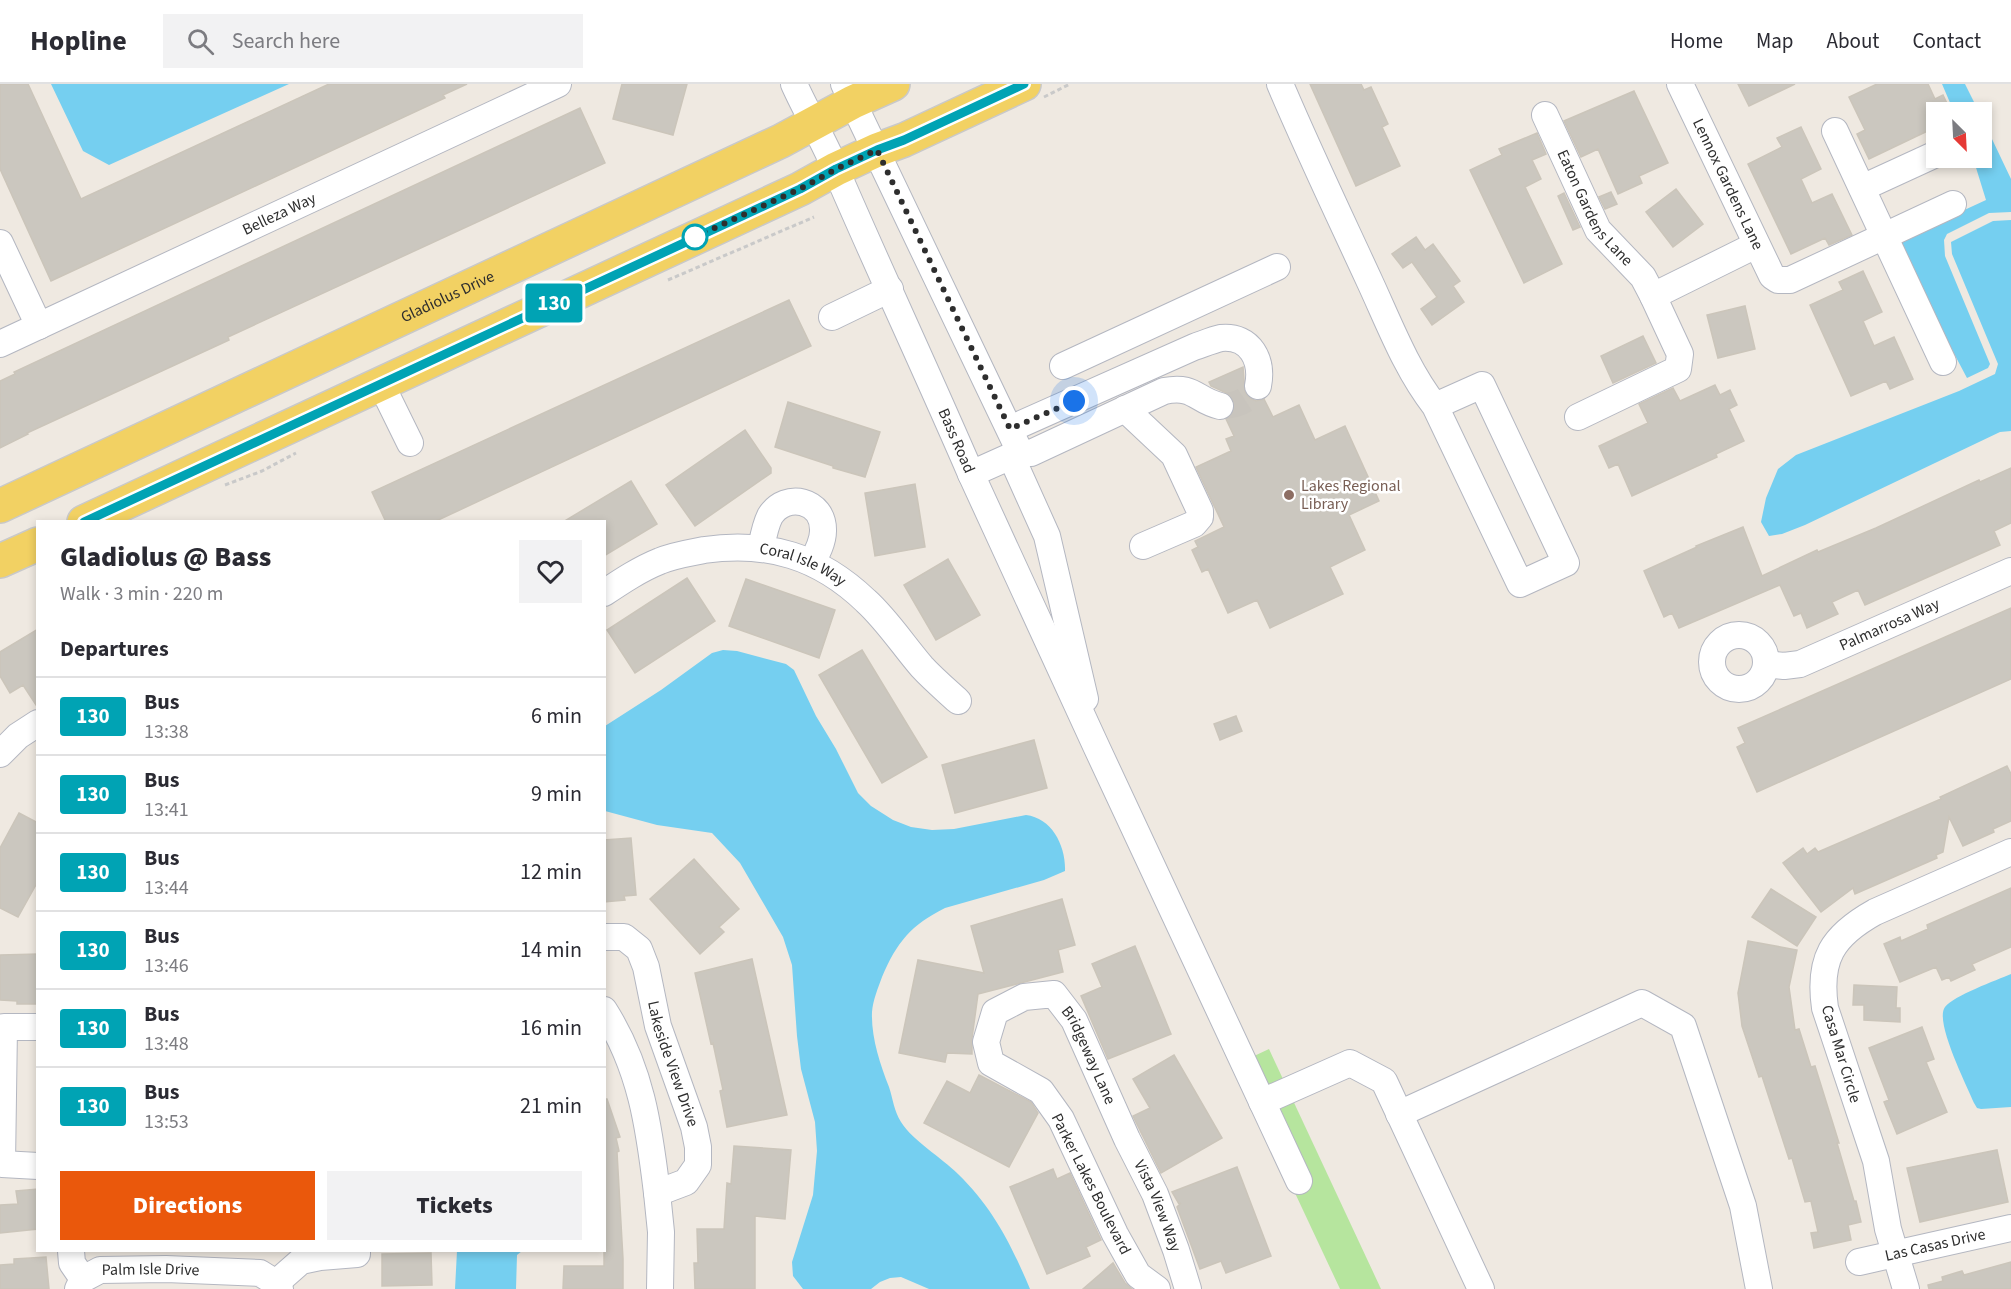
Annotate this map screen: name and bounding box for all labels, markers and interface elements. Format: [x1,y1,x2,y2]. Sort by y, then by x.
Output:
search box [163,14,583,68]
text: Hopline [30,21,127,61]
icon: search [184,25,217,58]
text: Search here [232,25,340,57]
text: Home [1670,26,1723,56]
text: Map [1756,26,1794,56]
text: About [1827,26,1879,56]
text: Contact [1912,26,1981,56]
north arrow [1926,102,1992,168]
map controls [1926,102,1992,168]
street label: Lennox Gardens Lane [1687,115,1769,254]
street label: Eaton Gardens Lane [1551,146,1638,271]
street label: Belleza Way [239,187,320,241]
unlabelled marker [682,224,708,250]
street label: Gladiolus Drive [397,265,498,328]
line badge: 130 [520,284,588,322]
text: 130 [537,288,571,318]
your location [1059,386,1089,416]
street label: Bass Road [933,405,980,476]
place label: Lakes Regional Library [1301,475,1401,515]
marker: Lakes Regional Library [1282,488,1296,502]
text: Gladiolus @ Bass [60,537,271,577]
street label: Coral Isle Way [758,538,851,592]
button: heart [519,540,582,603]
text: Walk · 3 min · 220 m [60,580,223,608]
street label: Palmarrosa Way [1836,593,1944,656]
text: Departures [60,633,169,665]
text: Bus [144,686,180,718]
text: 6 min [531,700,582,732]
text: 130 [76,701,110,731]
text: 13:38 [144,718,189,746]
text: Bus [144,764,180,796]
text: 9 min [531,778,582,810]
text: 130 [76,779,110,809]
text: 13:41 [144,796,189,824]
text: Bus [144,842,180,874]
text: 12 min [520,856,582,888]
text: 130 [76,857,110,887]
text: 13:44 [144,874,189,902]
text: Bus [144,920,180,952]
text: 14 min [520,934,582,966]
text: 130 [76,935,110,965]
text: 13:46 [144,952,189,980]
text: Bus [144,998,180,1030]
street label: Lakeside View Drive [642,999,704,1130]
street label: Bridgeway Lane [1056,1001,1121,1108]
street label: Casa Mar Circle [1816,1002,1866,1106]
text: 16 min [520,1012,582,1044]
text: 130 [76,1013,110,1043]
text: 13:48 [144,1030,189,1058]
text: Bus [144,1076,180,1108]
text: 21 min [520,1090,582,1122]
text: 130 [76,1091,110,1121]
text: 13:53 [144,1108,189,1136]
street label: Parker Lakes Boulevard [1046,1110,1136,1258]
street label: Vista View Way [1129,1156,1187,1255]
button: Directions [60,1171,315,1240]
button: Tickets [327,1171,582,1240]
street label: Las Casas Drive [1883,1223,1988,1267]
street label: Palm Isle Drive [101,1258,200,1281]

